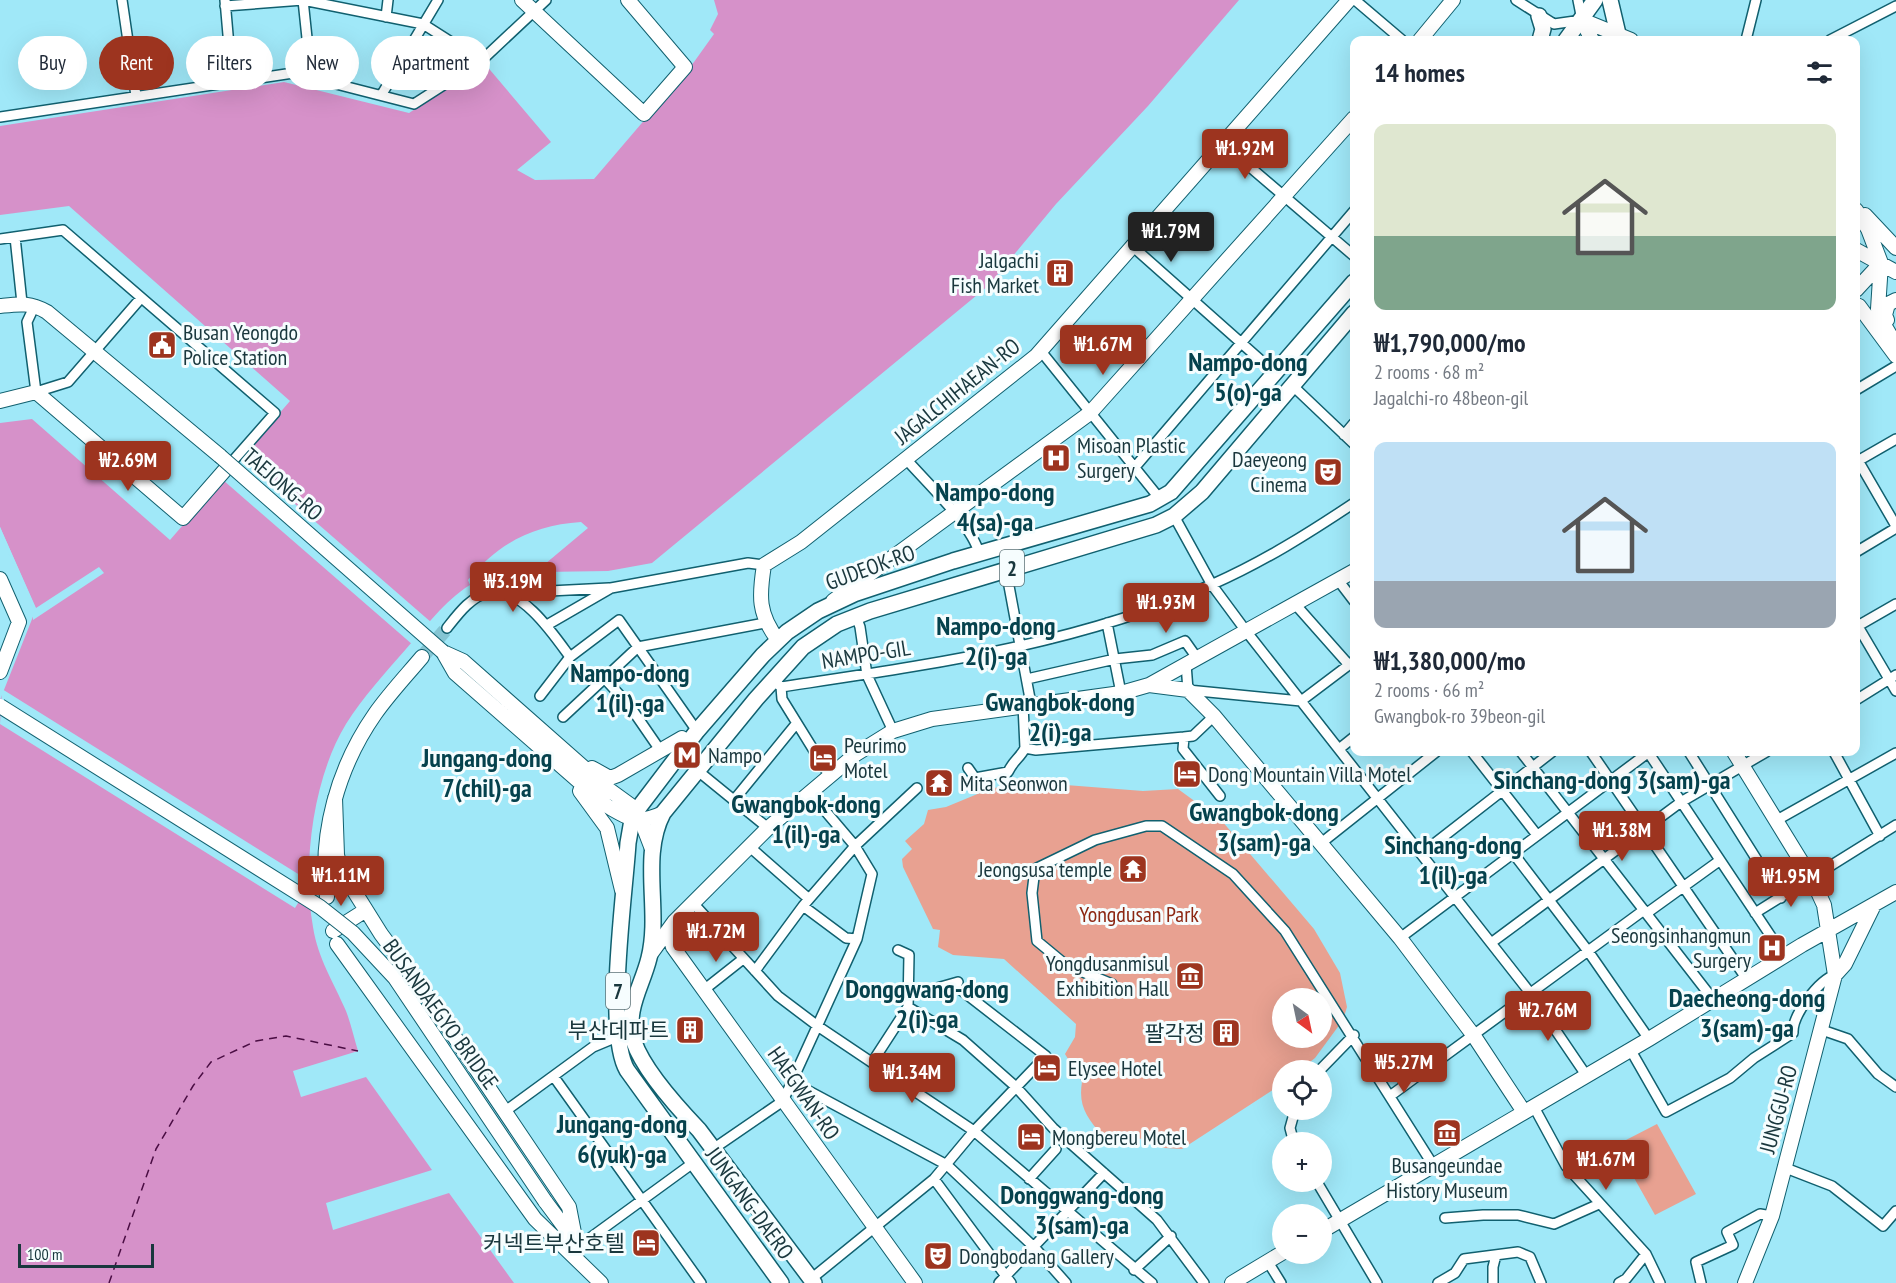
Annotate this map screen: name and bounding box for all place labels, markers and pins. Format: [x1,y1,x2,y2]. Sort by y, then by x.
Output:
pin: ₩1.92M [1196,129,1294,180]
pin: ₩1.79M [1122,212,1220,263]
place label: Jalgachi Fish Market [951,246,1039,299]
building icon: Jalgachi Fish Market [1044,257,1076,289]
place label: Busan Yeongdo Police Station [183,318,298,371]
pin: ₩1.67M [1054,325,1152,376]
public building icon: Busan Yeongdo Police Station [146,329,178,361]
place label: Misoan Plastic Surgery [1077,431,1186,484]
pin: ₩2.69M [79,441,177,492]
hospital icon: Misoan Plastic Surgery [1040,442,1072,474]
place label: Daeyeong Cinema [1232,445,1307,498]
theatre icon: Daeyeong Cinema [1312,456,1344,488]
pin: ₩3.19M [464,562,562,613]
pin: ₩1.93M [1117,583,1215,634]
place label: Peurimo Motel [844,731,907,784]
metro station icon: Nampo [671,739,703,771]
place label: Nampo [708,741,762,769]
hotel icon: Peurimo Motel [807,742,839,774]
hotel icon: Dong Mountain Villa Motel [1171,758,1203,790]
place label: Dong Mountain Villa Motel [1208,760,1412,788]
temple icon: Mita Seonwon [923,767,955,799]
place label: Mita Seonwon [960,769,1068,797]
pin: ₩1.38M [1573,811,1671,862]
temple icon: Jeongsusa temple [1117,853,1149,885]
place label: Jeongsusa temple [977,855,1112,883]
pin: ₩1.11M [292,856,390,907]
pin: ₩1.95M [1742,857,1840,908]
pin: ₩1.72M [667,912,765,963]
place label: Seongsinhangmun Surgery [1611,921,1752,974]
hospital icon: Seongsinhangmun Surgery [1756,932,1788,964]
place label: Yongdusanmisul Exhibition Hall [1046,949,1170,1002]
museum icon: Yongdusanmisul Exhibition Hall [1174,960,1206,992]
pin: ₩2.76M [1499,991,1597,1042]
building icon: 부산데파트 [674,1014,706,1046]
place label: 부산데파트 [568,1016,669,1044]
building icon: 팔각정 [1210,1017,1242,1049]
place label: 팔각정 [1144,1019,1205,1047]
pin: ₩5.27M [1355,1043,1453,1094]
hotel icon: Elysee Hotel [1031,1052,1063,1084]
pin: ₩1.34M [863,1053,961,1104]
place label: Elysee Hotel [1068,1054,1163,1082]
museum icon: Busangeundae History Museum [1431,1117,1463,1149]
hotel icon: Mongbereu Motel [1015,1121,1047,1153]
place label: Mongbereu Motel [1052,1123,1187,1151]
pin: ₩1.67M [1557,1140,1655,1191]
place label: Busangeundae History Museum [1386,1151,1508,1204]
hotel icon: 커넥트부산호텔 [630,1227,662,1259]
place label: 커넥트부산호텔 [483,1229,625,1257]
theatre icon: Dongbodang Gallery [922,1240,954,1272]
place label: Dongbodang Gallery [959,1242,1114,1270]

